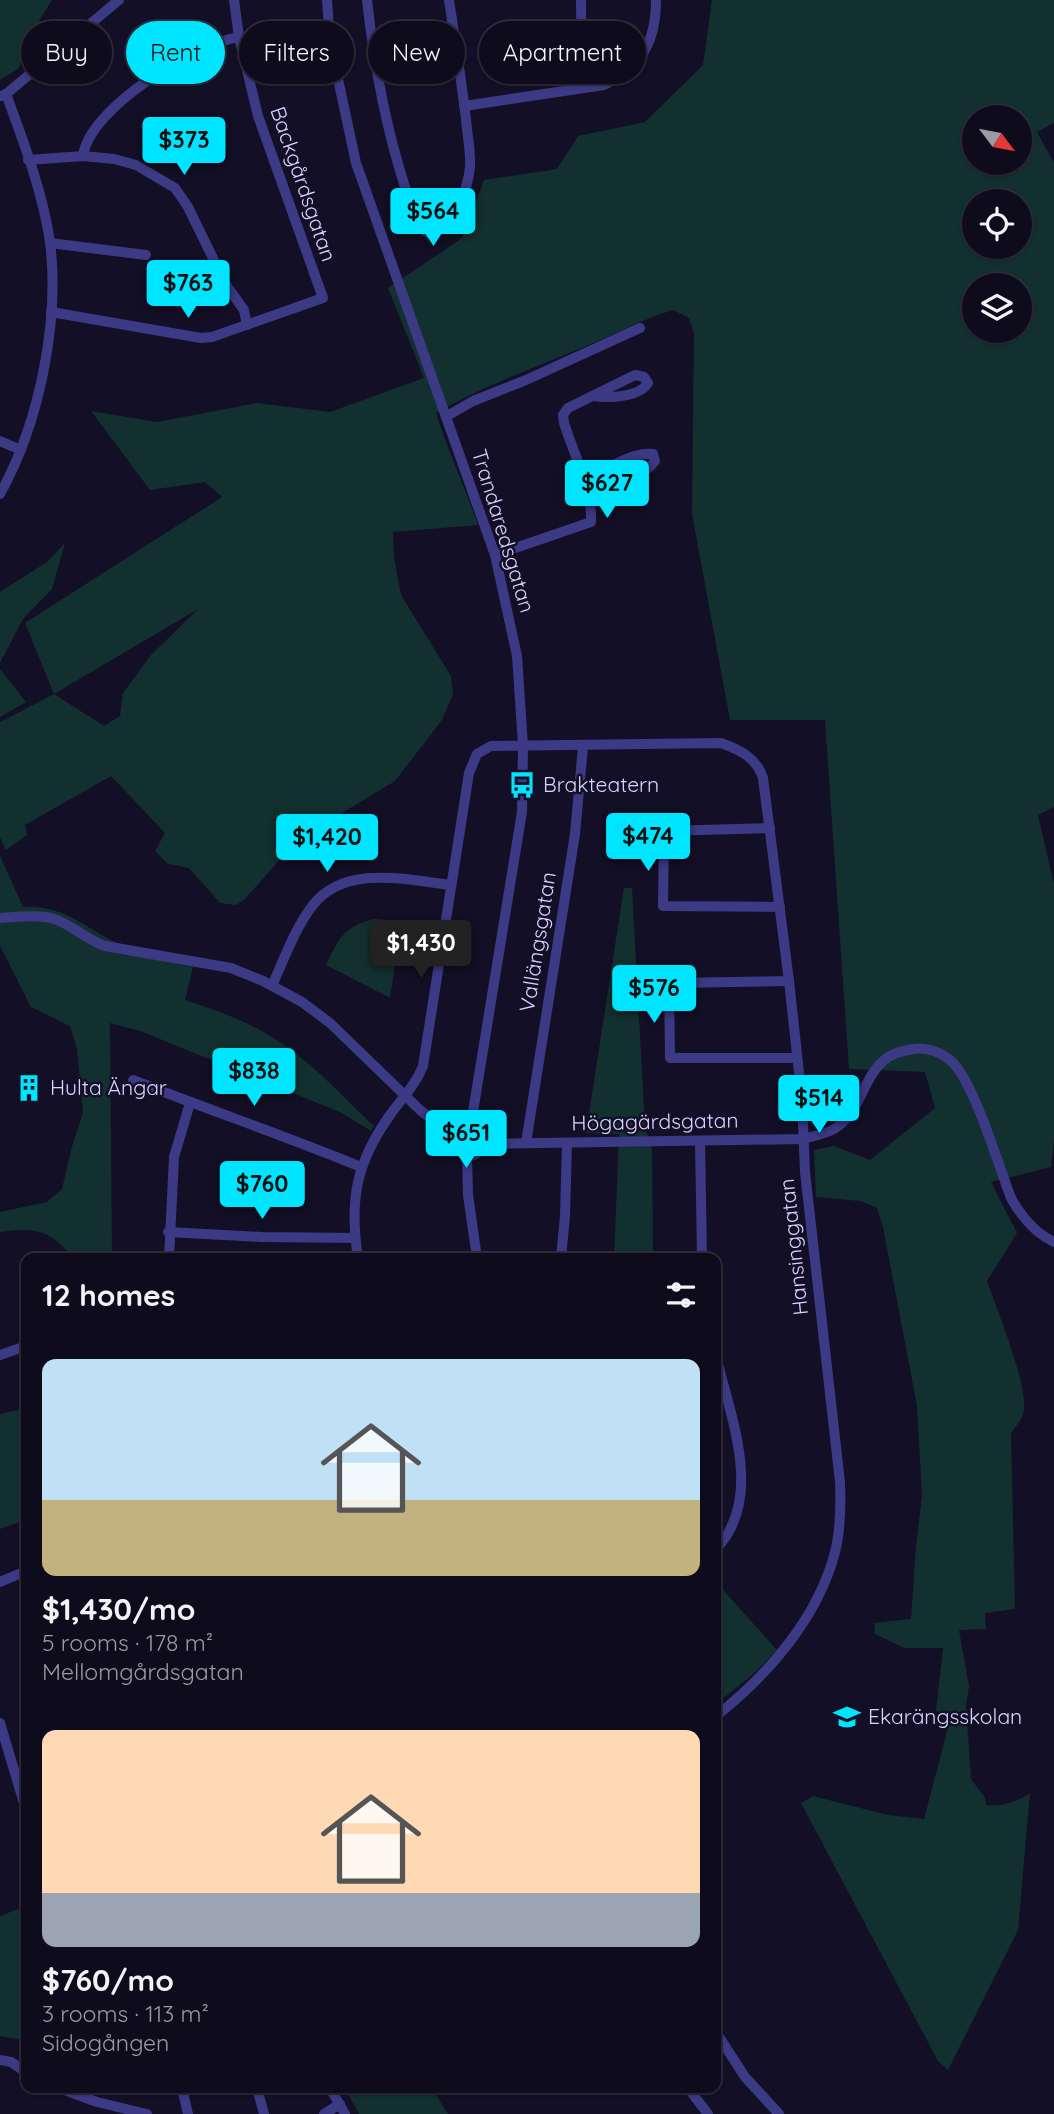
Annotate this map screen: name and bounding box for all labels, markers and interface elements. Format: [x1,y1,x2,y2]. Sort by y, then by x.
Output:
chip: Buy [21,21,112,84]
chip: Rent [126,21,225,84]
chip: Filters [239,21,354,84]
chip: New [368,21,465,84]
chip: Apartment [479,21,646,84]
street label: Backgårdsgatan [265,103,343,265]
north arrow [962,105,1032,175]
map controls [962,105,1032,343]
pin: $373 [143,118,225,177]
text: $373 [158,125,210,154]
pin: $564 [392,188,474,248]
button: locate [962,189,1032,259]
text: $564 [406,196,460,225]
pin: $763 [147,260,229,320]
text: $763 [163,268,213,297]
button: layers [962,273,1032,343]
street label: Trandaredsgatan [467,446,541,615]
pin: $627 [566,461,648,520]
text: $627 [581,468,633,497]
bus stop icon: Brakteatern [507,770,537,800]
place label: Brakteatern [543,771,659,797]
pin: $1,420 [270,814,384,874]
pin: $474 [607,814,689,873]
text: $474 [622,821,674,850]
text: $1,420 [292,822,362,851]
street label: Vallängsgatan [513,870,561,1014]
pin: $1,430 [364,920,478,980]
text: $1,430 [387,928,456,957]
pin: $576 [613,965,695,1025]
text: $576 [628,973,680,1002]
pin: $838 [213,1048,295,1108]
text: $838 [228,1056,280,1085]
building icon: Hulta Ängar [14,1073,44,1103]
place label: Hulta Ängar [50,1074,167,1100]
pin: $514 [778,1076,860,1135]
text: $514 [794,1083,844,1112]
street label: Högagärdsgatan [571,1107,739,1135]
pin: $651 [425,1110,507,1170]
text: $651 [442,1118,490,1147]
pin: $760 [221,1162,303,1221]
text: $760 [236,1169,288,1198]
street label: Hansinggatan [773,1177,813,1317]
text: 12 homes [42,1276,175,1314]
icon: filters [662,1276,700,1314]
icon: home [308,1405,434,1531]
text: $1,430/mo [42,1590,195,1628]
text: 5 rooms · 178 m² [42,1628,213,1657]
text: Mellomgårdsgatan [42,1657,244,1686]
school or university icon: Ekarängsskolan [832,1702,862,1732]
place label: Ekarängsskolan [868,1703,1022,1729]
icon: home [308,1776,434,1902]
text: $760/mo [42,1961,174,1999]
text: 3 rooms · 113 m² [42,1999,209,2028]
text: Sidogången [42,2028,169,2057]

